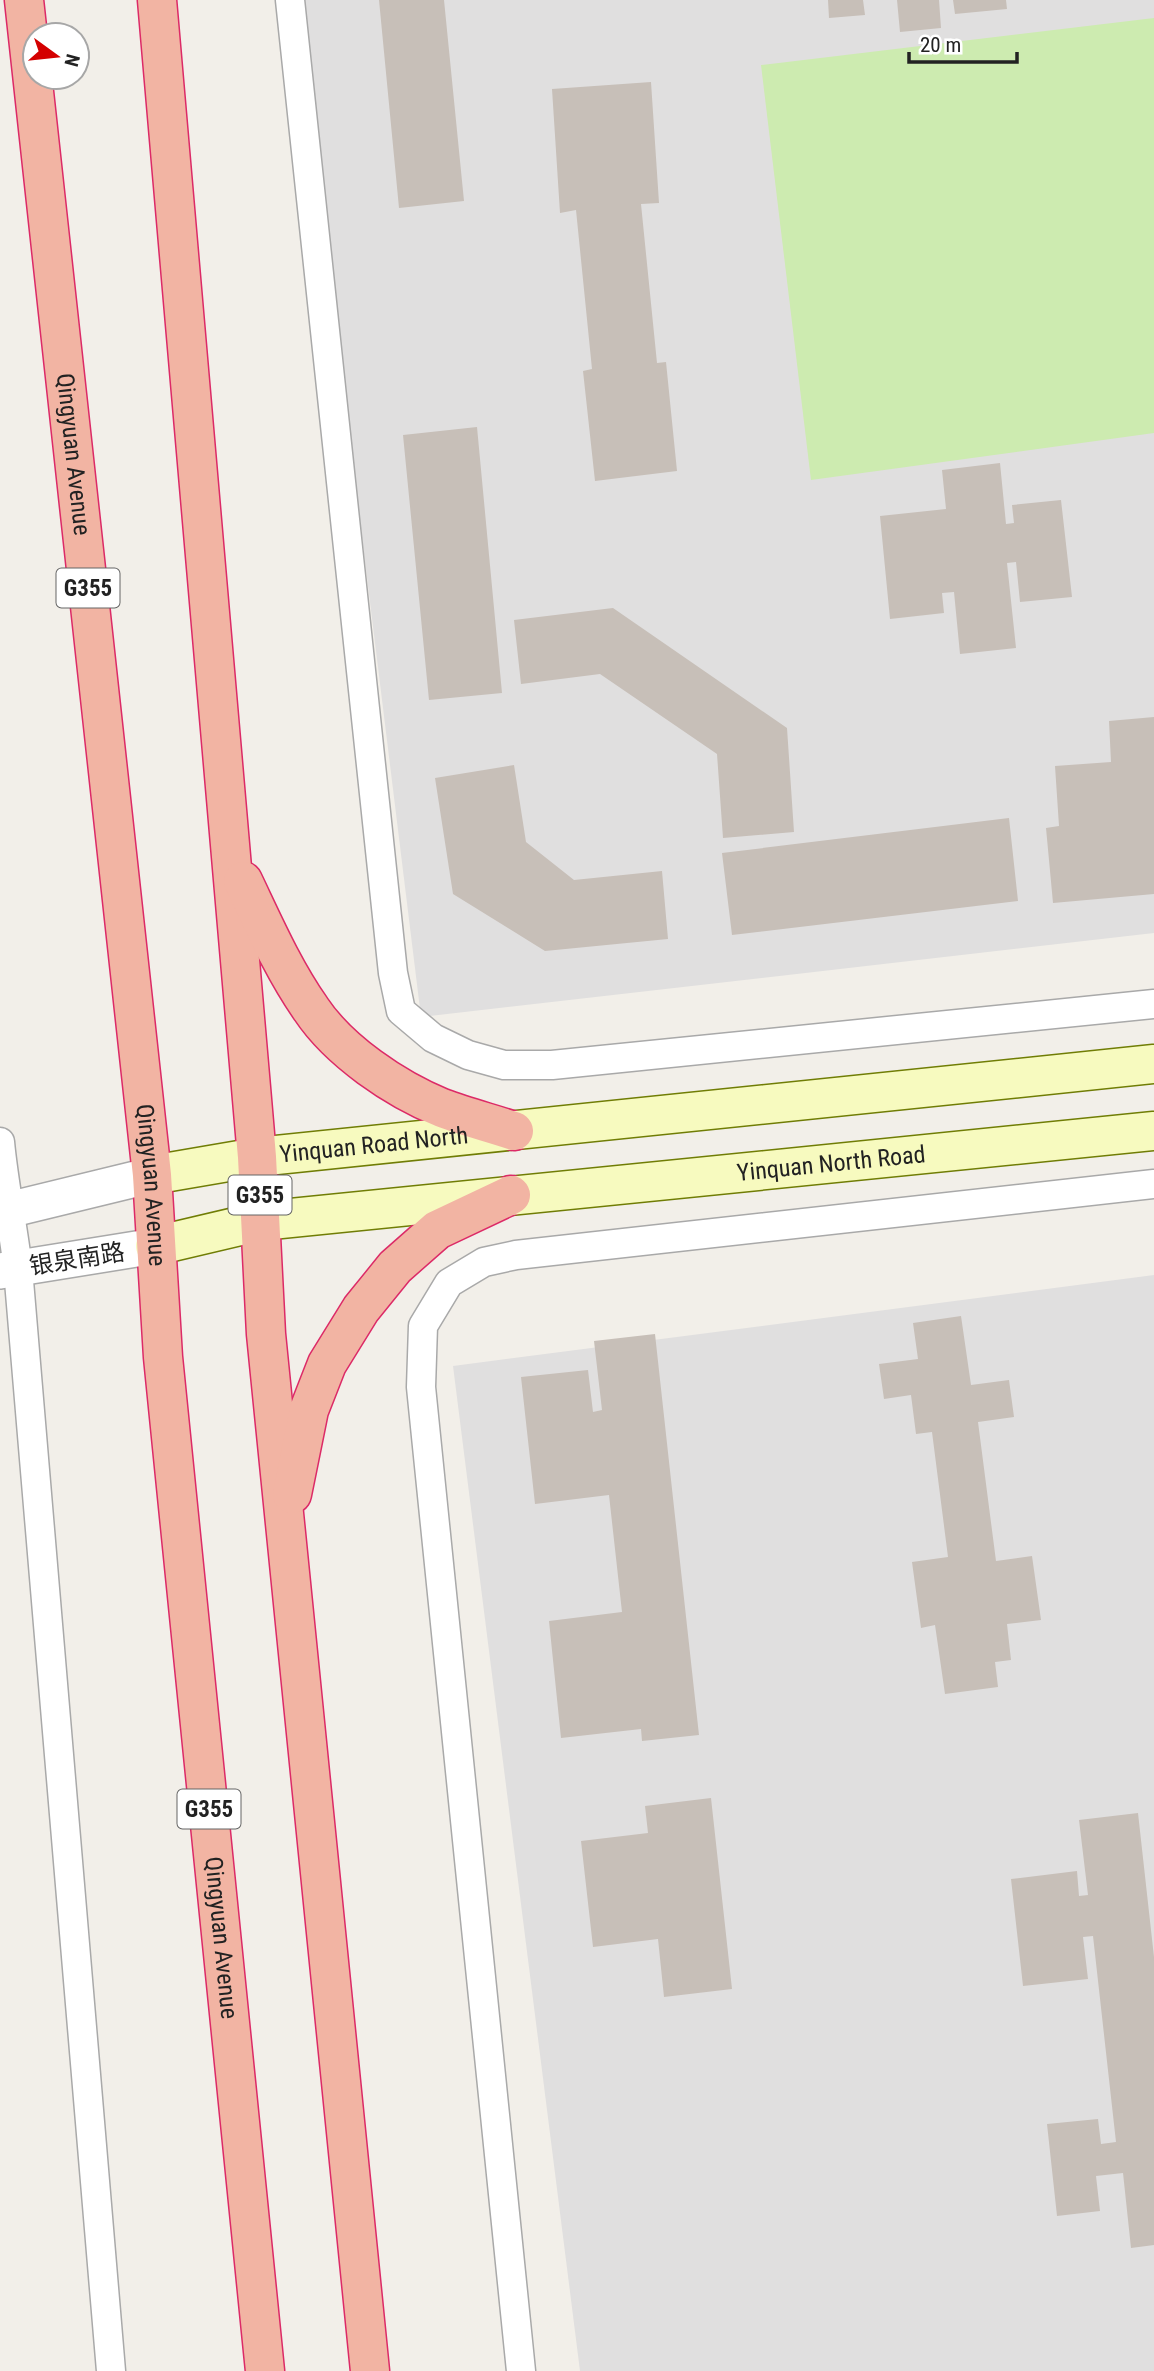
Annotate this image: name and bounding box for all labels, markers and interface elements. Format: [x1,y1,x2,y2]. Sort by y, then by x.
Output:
north arrow [21,21,91,91]
scale bar [909,21,1018,65]
text: 20 m [920,33,961,57]
text: N [59,52,85,69]
street label: Qingyuan Avenue [51,372,96,537]
road number: G355 [56,568,119,608]
street label: Qingyuan Avenue [130,1103,171,1267]
street label: Yinquan Road North [278,1121,469,1169]
street label: Yinquan North Road [736,1140,927,1187]
road number: G355 [229,1176,292,1214]
street label: 银泉南路 [27,1238,127,1280]
road number: G355 [178,1790,241,1828]
street label: Qingyuan Avenue [199,1855,243,2020]

